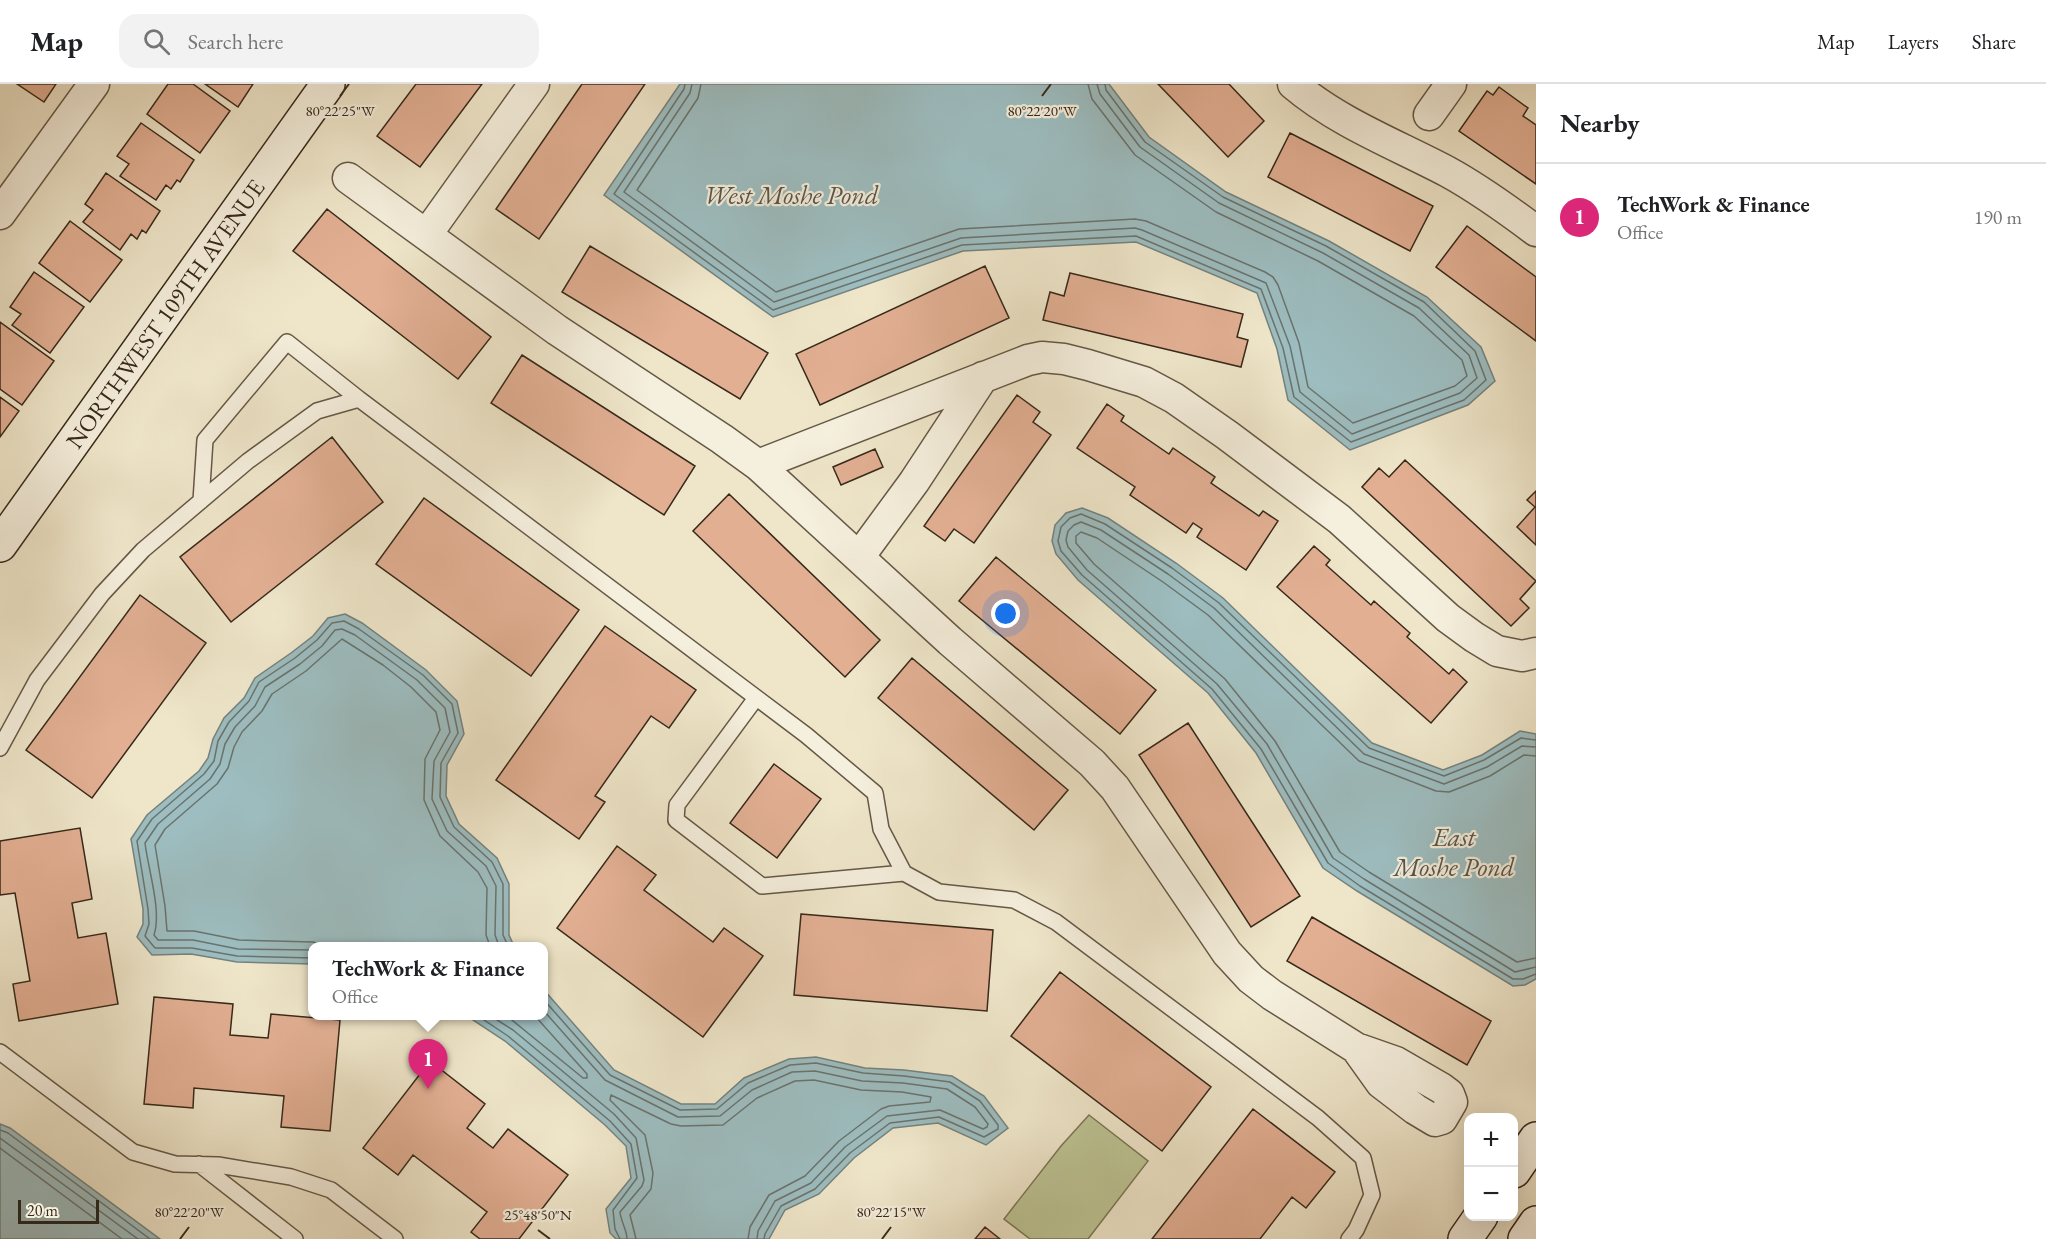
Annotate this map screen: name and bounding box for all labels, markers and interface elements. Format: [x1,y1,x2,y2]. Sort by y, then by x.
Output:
search box [119,14,539,68]
text: Map [30,23,83,59]
icon: search [140,25,173,58]
text: Search here [188,27,283,56]
text: Map [1817,28,1855,55]
text: Layers [1888,28,1939,55]
text: Share [1972,28,2016,55]
text: 80°22'25"W [305,101,375,120]
text: 80°22'20"W [1007,101,1077,120]
text: Nearby [1560,106,1640,140]
street label: NORTHWEST 109TH AVENUE [58,173,271,454]
water label: West Moshe Pond [704,178,879,212]
text: TechWork & Finance [1617,190,1810,219]
text: 1 [1574,204,1585,230]
text: 190 m [1974,204,2022,230]
text: Office [1617,219,1663,245]
your location [991,599,1020,628]
water label: East Moshe Pond [1392,820,1515,884]
popup [308,942,548,1020]
text: TechWork & Finance [332,954,524,983]
text: Office [332,983,378,1009]
pin: 1 [408,1040,448,1089]
map controls [1464,1113,1518,1221]
button: + [1464,1113,1518,1167]
button: − [1464,1167,1518,1221]
scale bar [18,1197,99,1224]
text: 20 m [27,1200,58,1221]
text: 80°22'20"W [154,1202,224,1221]
text: 80°22'15"W [856,1202,926,1221]
text: 25°48'50"N [504,1205,572,1224]

